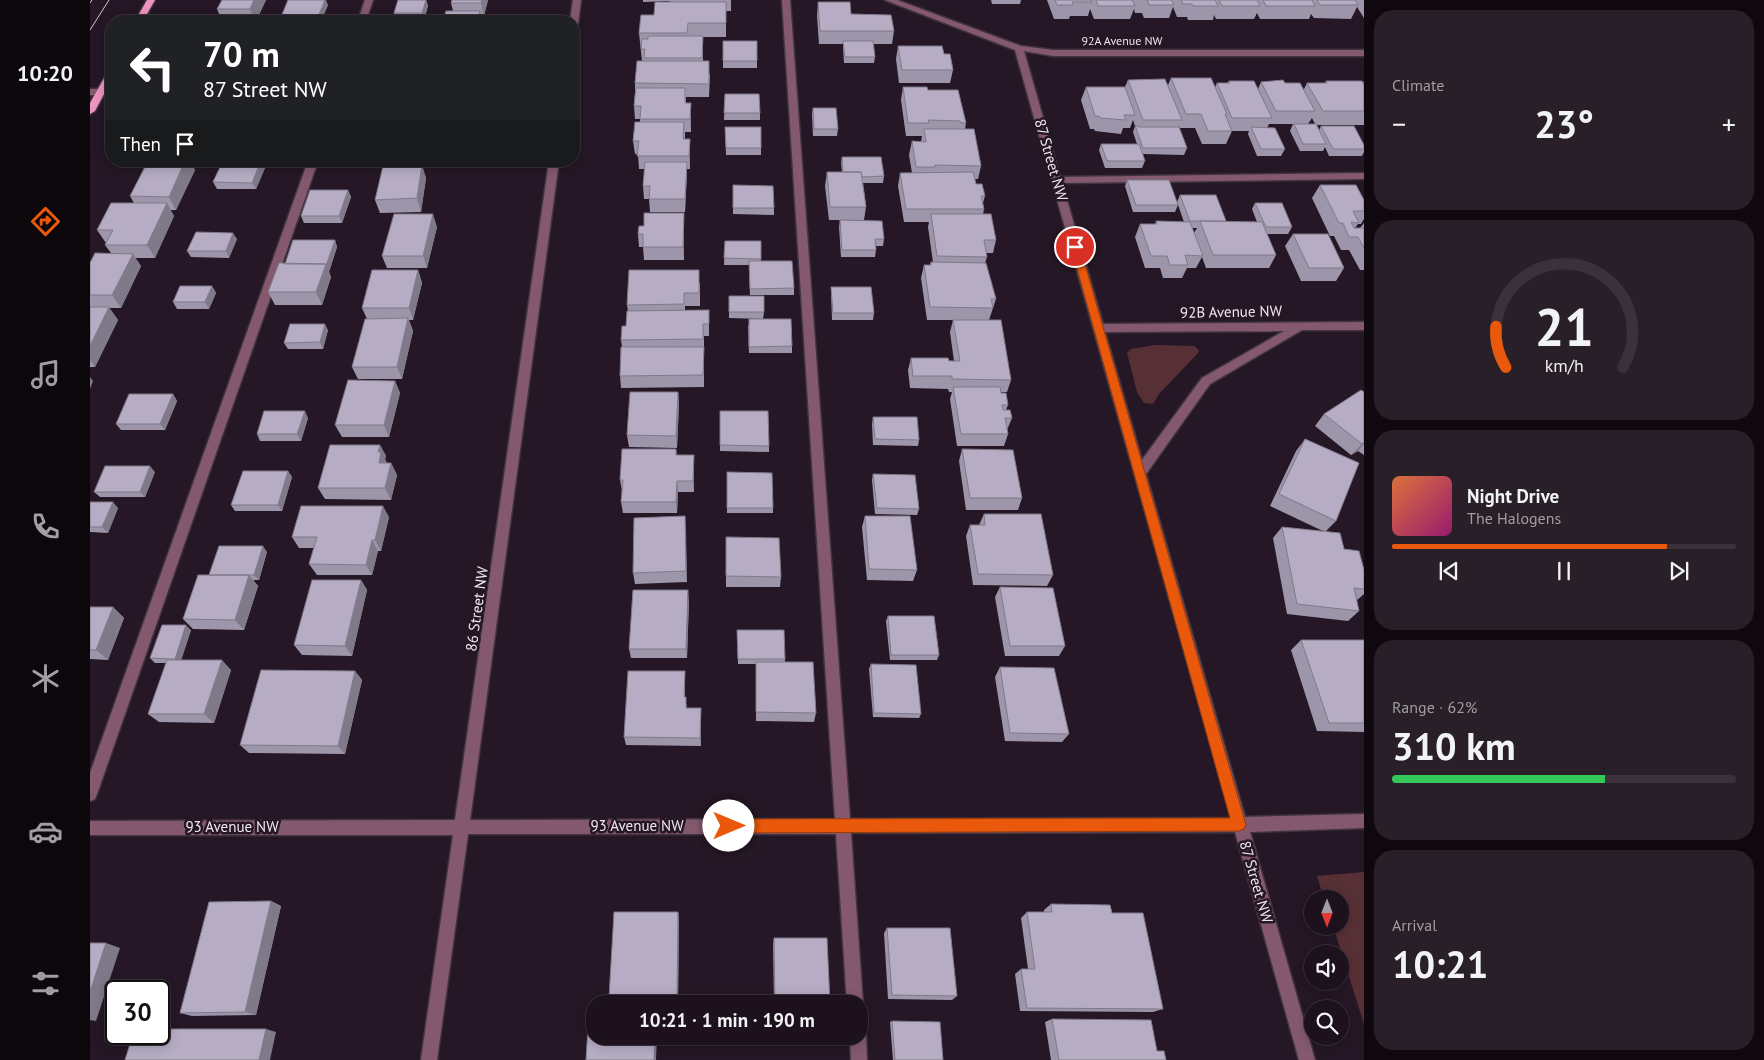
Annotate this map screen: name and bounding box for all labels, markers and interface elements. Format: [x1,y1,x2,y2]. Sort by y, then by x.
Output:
text: 70 m [203,31,280,77]
street label: 92A Avenue NW [1081,33,1163,48]
icon: left [120,35,185,100]
text: 10:20 [17,59,73,87]
text: 87 Street NW [203,75,327,103]
text: Climate [1392,75,1444,95]
text: 23° [1534,99,1594,148]
text: − [1392,105,1406,142]
text: + [1722,105,1736,142]
street label: 87 Street NW [1031,117,1072,204]
icon: arrive [171,130,199,158]
text: Then [120,132,161,156]
icon: directions [28,204,63,239]
pin [1054,226,1096,268]
icon: arrive [1061,233,1089,261]
text: 21 [1535,293,1593,360]
street label: 92B Avenue NW [1180,301,1283,322]
text: km/h [1544,354,1584,377]
icon: music [28,357,63,392]
text: Night Drive [1467,484,1559,508]
text: The Halogens [1467,508,1561,528]
icon: phone [28,509,63,544]
icon: previous [1435,557,1463,585]
icon: pause [1550,557,1578,585]
icon: next [1665,557,1693,585]
street label: 86 Street NW [461,565,492,652]
icon: climate [28,661,63,696]
text: Range · 62% [1392,697,1477,717]
text: 310 km [1392,721,1516,770]
position arrow [702,799,754,851]
icon: car [28,814,63,849]
street label: 93 Avenue NW [590,816,684,835]
street label: 93 Avenue NW [185,817,279,836]
street label: 87 Street NW [1236,839,1277,926]
north arrow [1304,890,1349,935]
map controls [1304,890,1349,1045]
text: Arrival [1392,915,1437,935]
text: 10:21 [1392,939,1488,988]
button: sound [1304,945,1349,990]
icon: filters [28,966,63,1001]
speed limit sign: 30 [105,980,170,1045]
button: search [1304,1000,1349,1045]
text: 10:21 · 1 min · 190 m [639,1008,815,1032]

